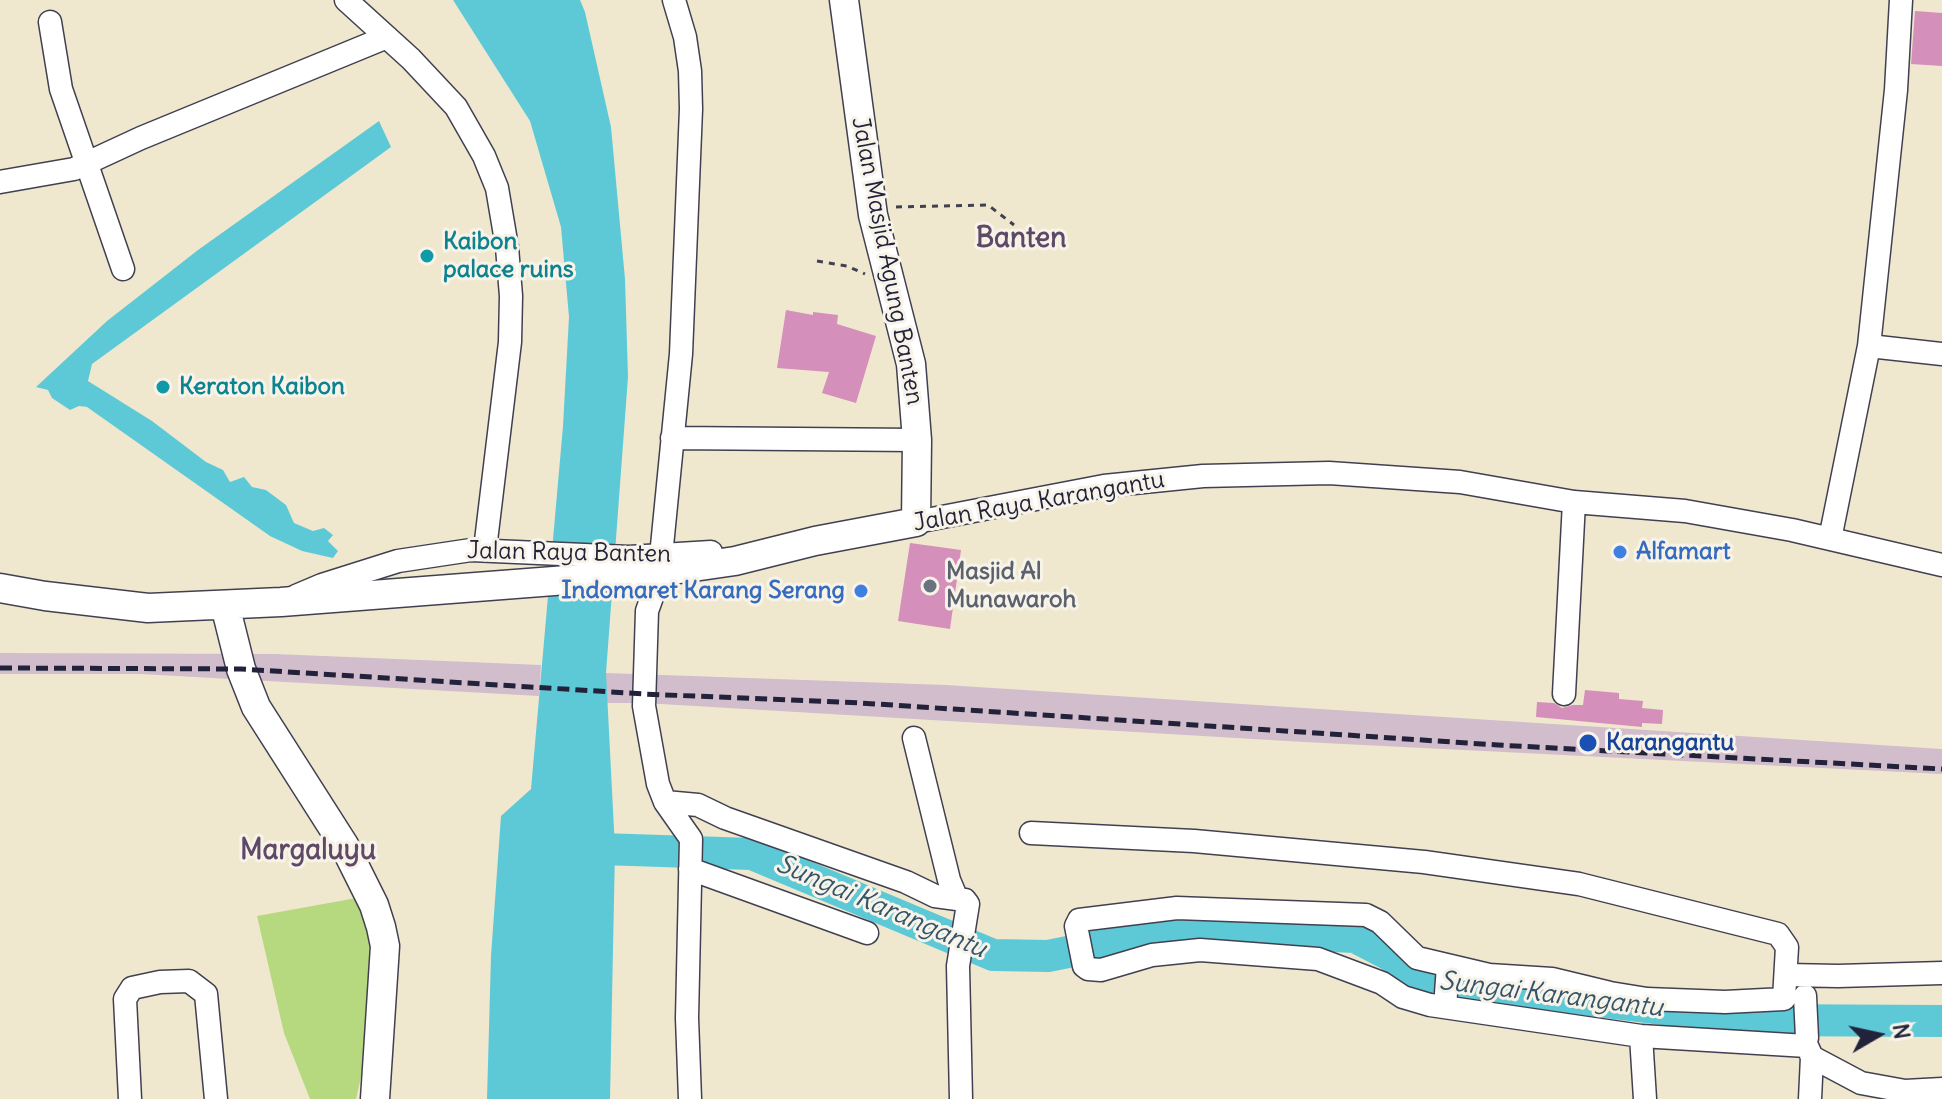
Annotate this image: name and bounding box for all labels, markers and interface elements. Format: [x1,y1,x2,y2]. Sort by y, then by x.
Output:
street label: Jalan Masjid Agung Banten [845,115,929,407]
district label: Banten [976,222,1066,256]
place label: Kaibon palace ruins [443,228,574,284]
marker: Kaibon palace ruins [418,247,436,265]
place label: Keraton Kaibon [179,373,345,401]
marker: Keraton Kaibon [154,378,172,396]
street label: Jalan Raya Karangantu [911,466,1167,538]
street label: Jalan Raya Banten [467,537,671,569]
place label: Alfamart [1636,538,1731,566]
marker: Alfamart [1611,543,1629,561]
place label: Masjid Al Munawaroh [946,558,1076,614]
place label: Indomaret Karang Serang [561,577,845,605]
marker: Masjid Al Munawaroh [921,577,939,595]
marker: Indomaret Karang Serang [852,582,870,600]
place label: Karangantu [1606,729,1734,757]
marker: Karangantu [1577,732,1599,754]
district label: Margaluyu [240,834,376,868]
water label: Sungai Karangantu [771,849,991,965]
water label: Sungai Karangantu [1437,966,1665,1024]
north arrow [1838,995,1918,1075]
text: N [1887,1022,1917,1041]

